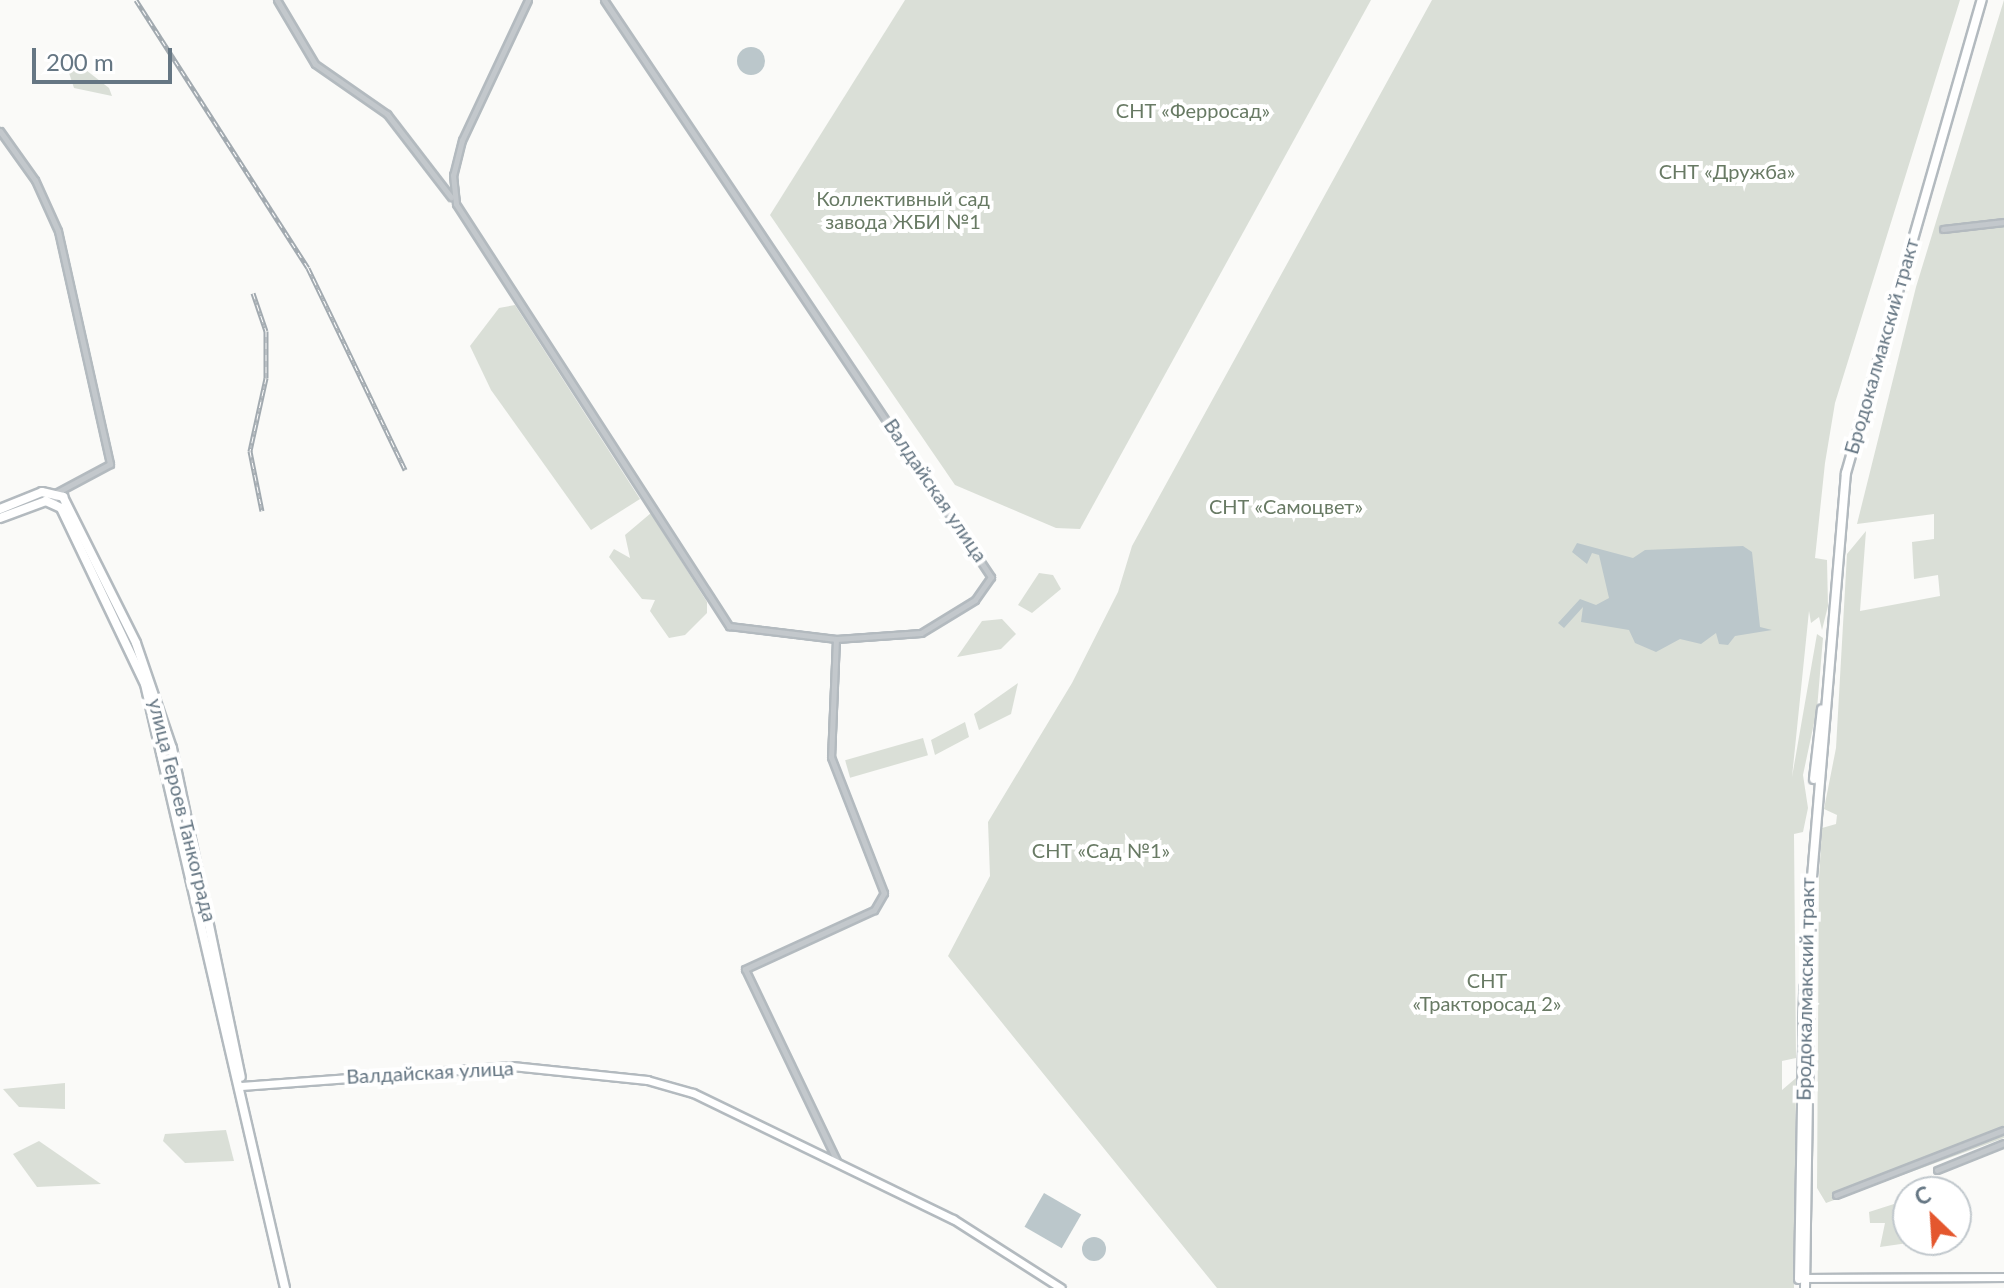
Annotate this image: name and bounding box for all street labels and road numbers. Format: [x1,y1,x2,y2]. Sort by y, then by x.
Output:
street label: Бродокалмакский тракт [1839,235,1923,457]
street label: Валдайская улица [879,414,993,566]
street label: улица Героев Танкограда [144,696,222,924]
street label: Бродокалмакский тракт [1791,877,1819,1101]
street label: Валдайская улица [346,1056,514,1088]

